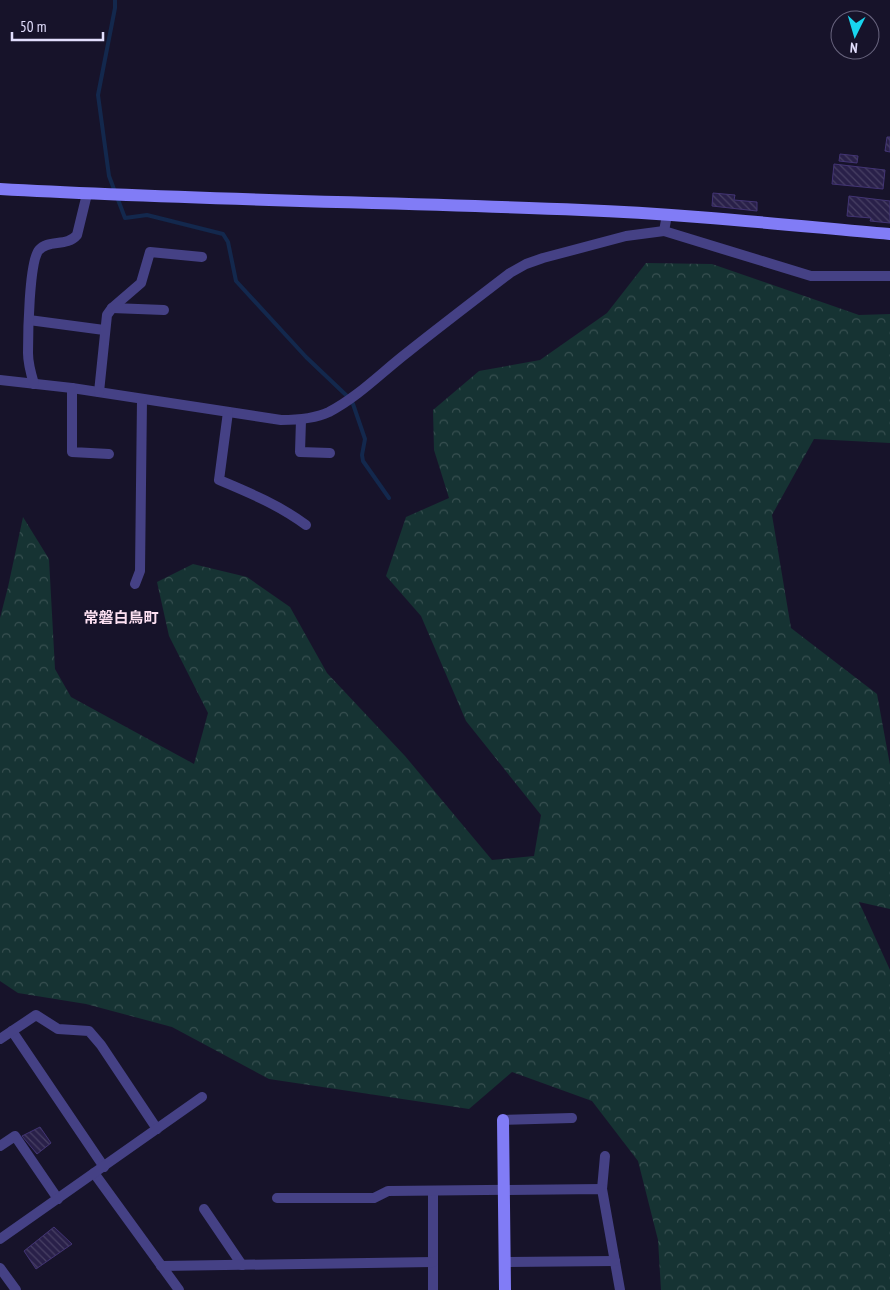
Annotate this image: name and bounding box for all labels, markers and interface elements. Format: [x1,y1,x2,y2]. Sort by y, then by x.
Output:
scale bar [12,10,104,42]
north arrow [830,10,880,60]
text: 50 m [20,17,46,36]
text: N [849,39,858,57]
district label: 常磐白鳥町 [83,608,159,627]

